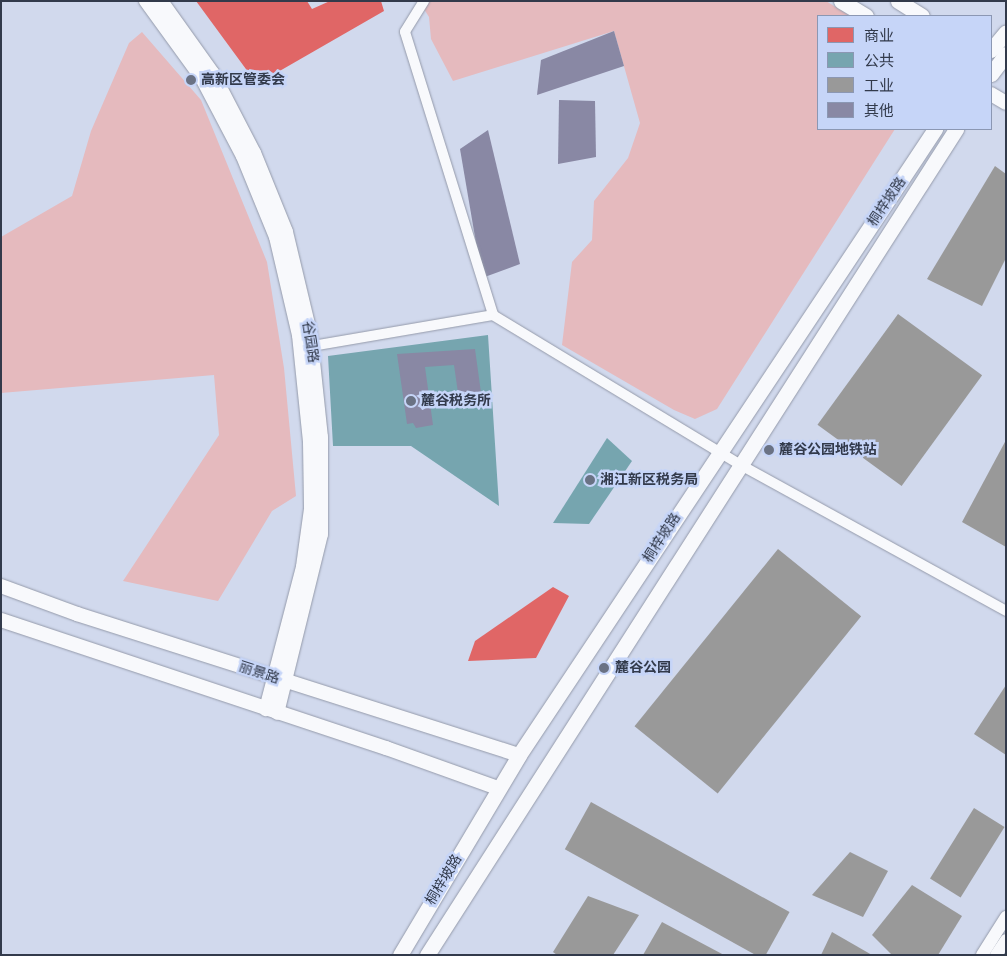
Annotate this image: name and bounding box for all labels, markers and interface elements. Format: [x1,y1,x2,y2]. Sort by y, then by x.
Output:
legend [817,15,992,130]
text: 商业 [864,28,894,44]
text: 公共 [864,53,894,69]
place label: 高新区管委会 [201,72,285,88]
marker: 高新区管委会 [185,74,197,86]
text: 工业 [864,78,894,94]
text: 其他 [864,103,894,119]
street label: 桐梓坡路 [864,174,910,230]
street label: 谷园路 [298,320,322,364]
place label: 麓谷税务所 [421,393,491,409]
marker: 麓谷税务所 [405,395,417,407]
place label: 麓谷公园地铁站 [779,442,877,458]
marker: 麓谷公园地铁站 [763,444,775,456]
place label: 湘江新区税务局 [600,472,698,488]
marker: 湘江新区税务局 [584,474,596,486]
street label: 桐梓坡路 [640,510,684,566]
street label: 丽景路 [236,659,282,687]
place label: 麓谷公园 [615,660,671,676]
marker: 麓谷公园 [597,661,611,675]
street label: 桐梓坡路 [422,852,466,908]

